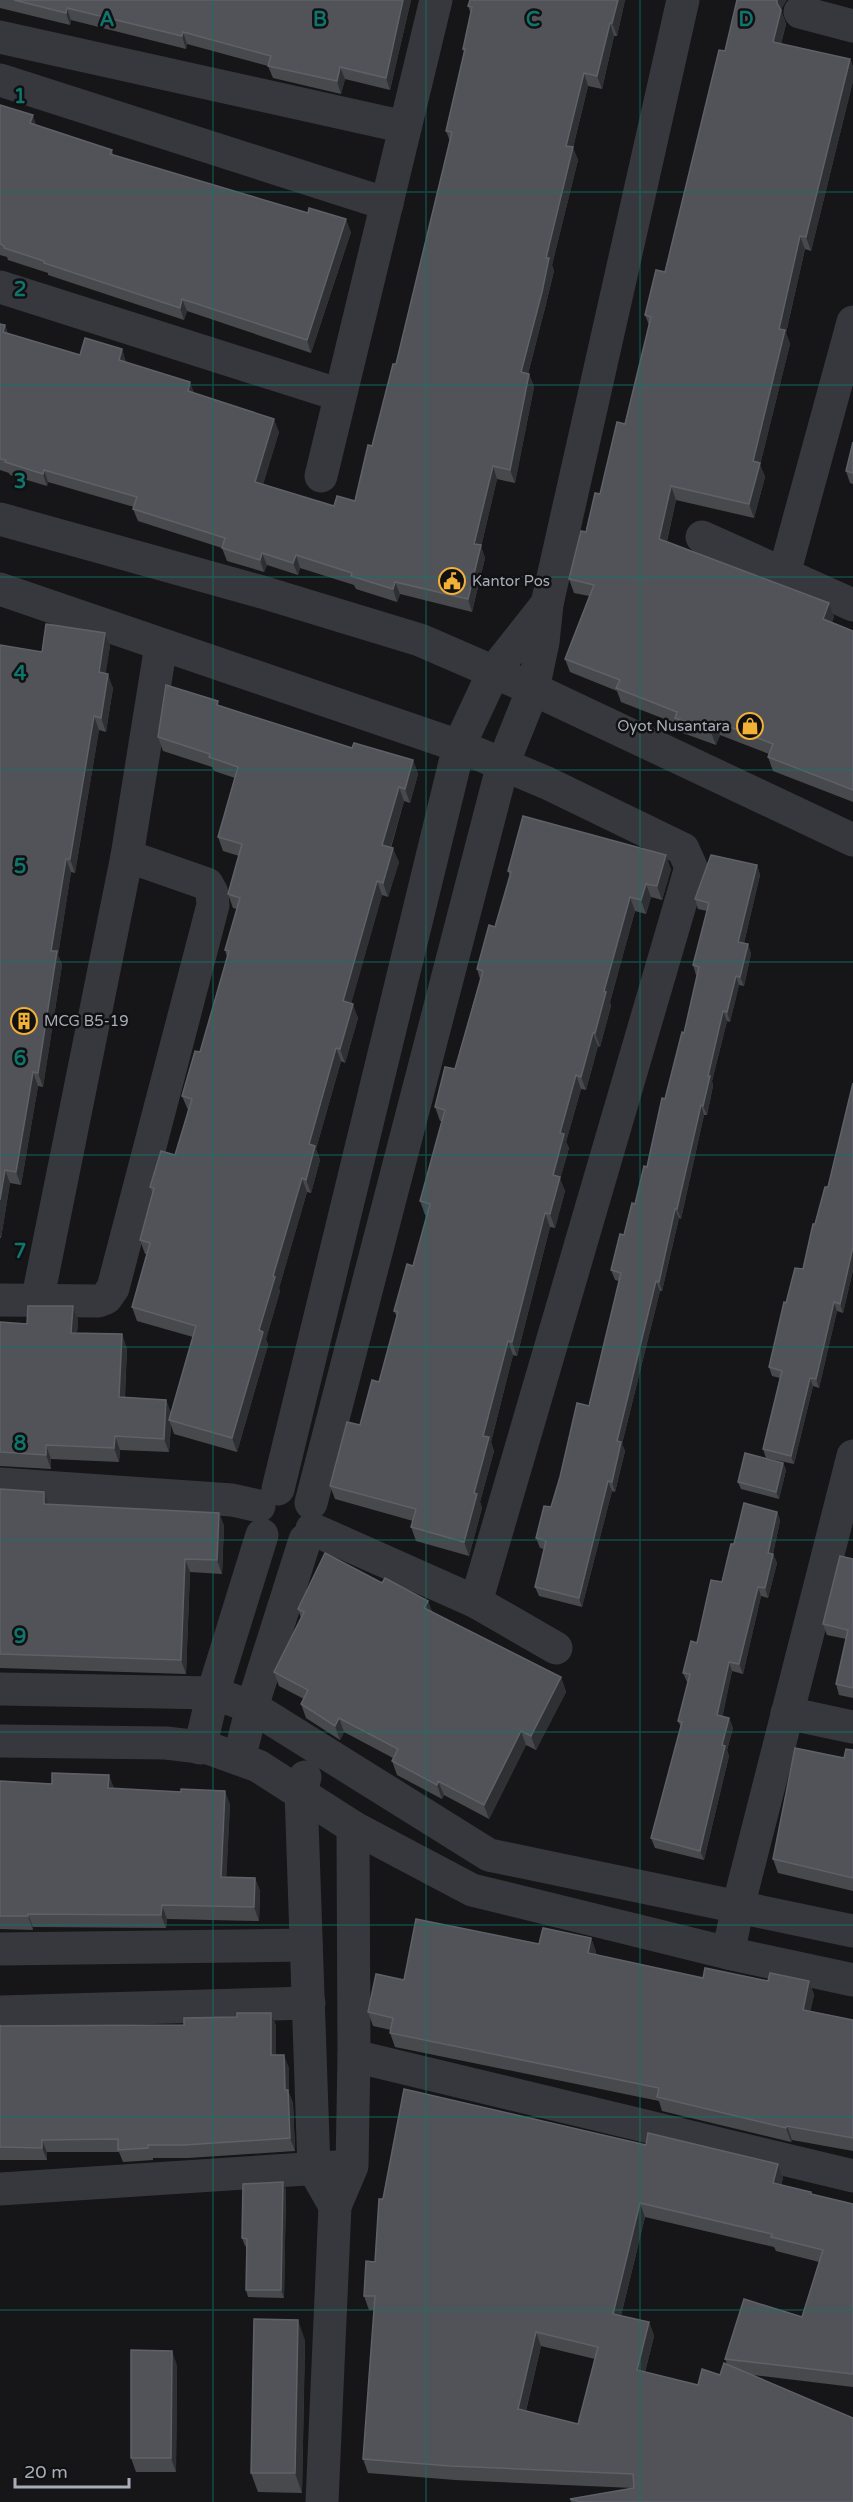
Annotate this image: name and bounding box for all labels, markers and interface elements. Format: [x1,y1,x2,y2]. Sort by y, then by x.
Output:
text: A [100,8,115,32]
text: B [313,8,327,32]
text: C [526,8,540,32]
text: D [738,8,754,32]
text: 1 [14,85,26,109]
text: 2 [14,278,26,302]
text: 3 [14,470,26,494]
public building icon: Kantor Pos [437,566,467,596]
place label: Kantor Pos [472,572,550,590]
text: 4 [14,662,27,686]
shop icon: Oyot Nusantara [735,711,765,741]
place label: Oyot Nusantara [617,717,730,735]
text: 5 [14,855,26,879]
building icon: MCG B5-19 [9,1006,39,1036]
place label: MCG B5-19 [44,1012,129,1030]
text: 6 [14,1047,26,1071]
text: 7 [14,1240,26,1264]
text: 8 [14,1432,26,1456]
text: 9 [14,1625,26,1649]
scale bar [15,2451,129,2489]
text: 20 m [24,2461,68,2483]

